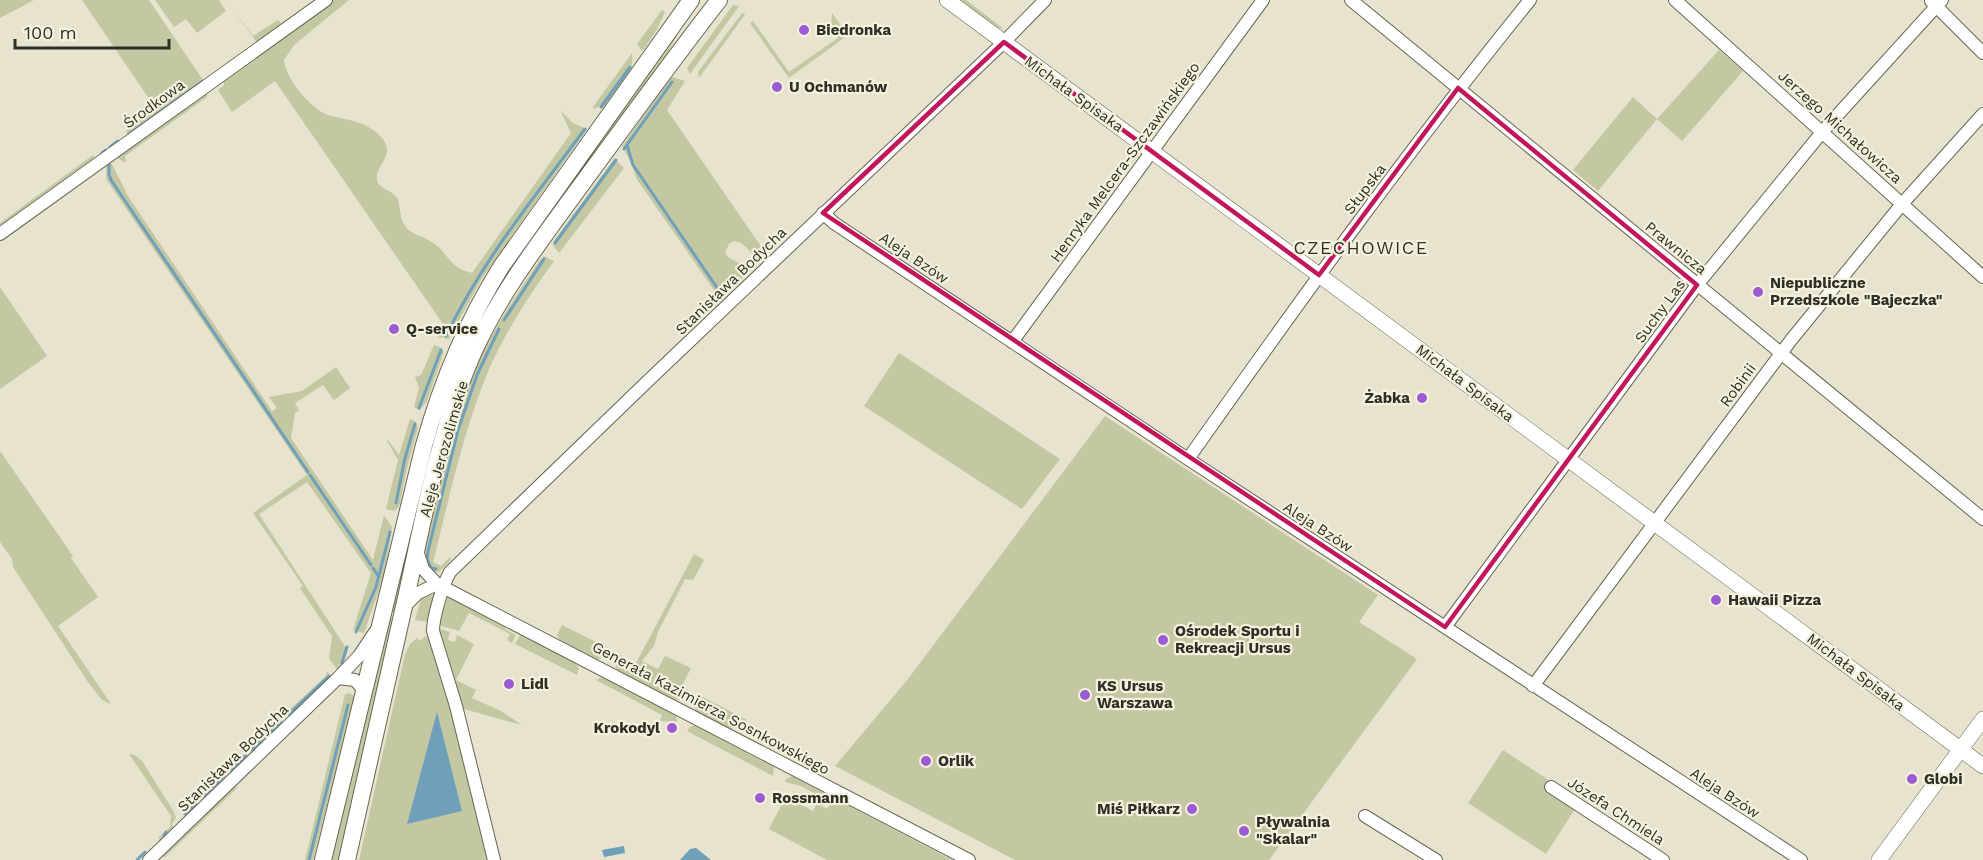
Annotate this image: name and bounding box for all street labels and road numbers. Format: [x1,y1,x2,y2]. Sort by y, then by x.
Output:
street label: Michała Spisaka [1021,52,1127,136]
street label: Henryka Melcera-Szczawińskiego [1046,59,1204,265]
street label: Jerzego Michałowicza [1774,67,1906,188]
street label: Środkowa [119,75,189,132]
street label: Słupska [1340,160,1390,218]
street label: Prawnicza [1642,218,1711,279]
street label: Stanisława Bodycha [672,223,791,339]
street label: Aleja Bzów [876,228,952,288]
street label: Suchy Las [1631,276,1689,346]
street label: Michała Spisaka [1412,340,1518,426]
street label: Robinii [1716,360,1760,410]
street label: Aleje Jerozolimskie [416,379,472,519]
street label: Aleja Bzów [1280,498,1357,556]
street label: Michała Spisaka [1803,629,1909,715]
street label: Generała Kazimierza Sosnkowskiego [589,638,833,778]
street label: Stanisława Bodycha [174,700,293,816]
street label: Aleja Bzów [1687,764,1764,822]
street label: Józefa Chmiela [1564,773,1668,849]

